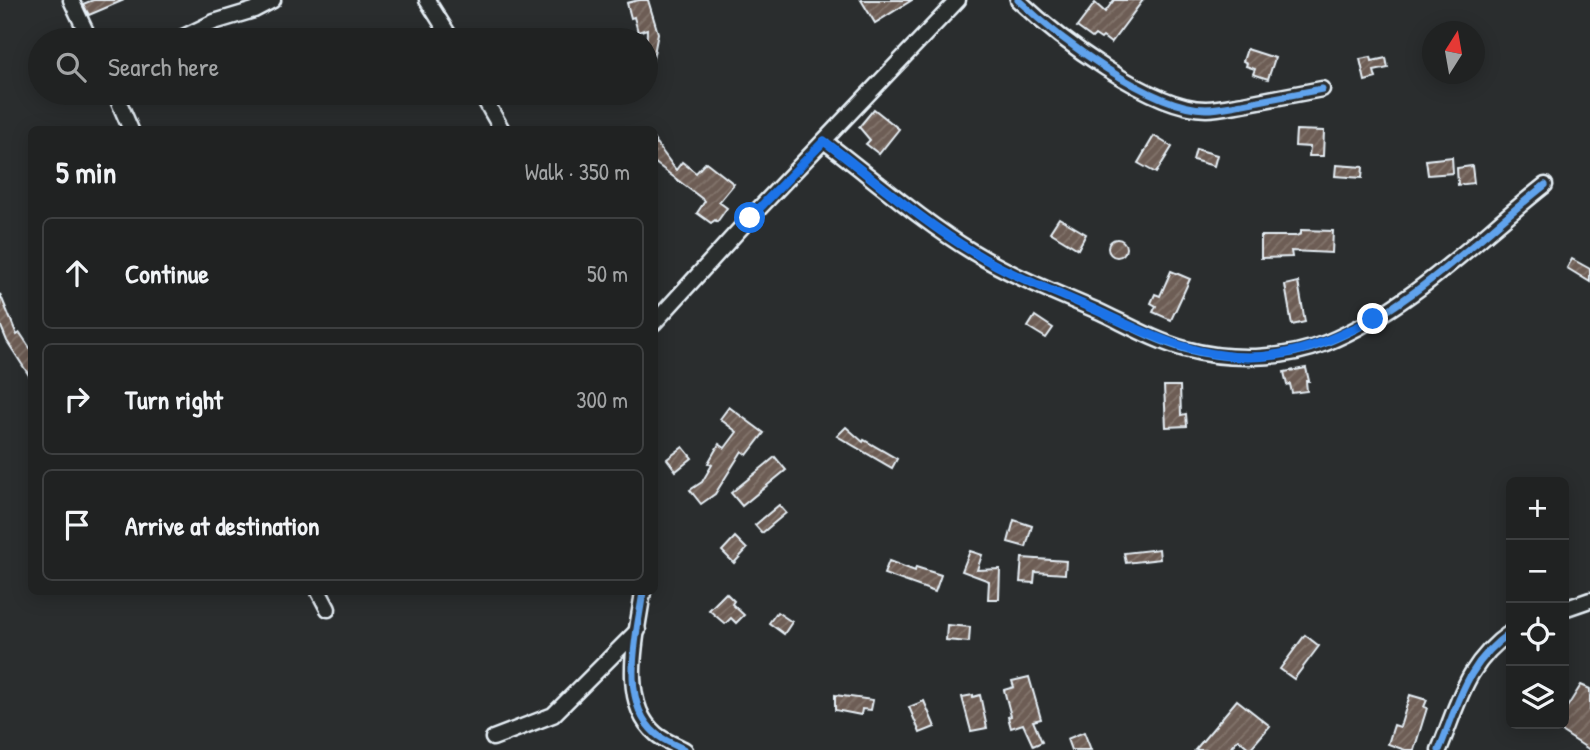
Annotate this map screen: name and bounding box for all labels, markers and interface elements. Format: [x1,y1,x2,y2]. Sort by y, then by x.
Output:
north arrow [1422,21,1485,84]
search box [28,28,658,105]
icon: search [52,48,90,86]
text: Search here [108,49,219,84]
text: 5 min [56,152,116,192]
text: Walk · 350 m [525,156,630,187]
route start [734,202,765,233]
icon: ahead [58,254,96,292]
text: Continue [125,256,209,291]
text: 50 m [587,258,628,289]
route end [1357,303,1388,334]
icon: right [58,380,96,418]
text: Turn right [125,382,223,417]
text: 300 m [576,384,628,415]
map controls [1506,477,1569,729]
button: + [1506,477,1569,540]
icon: arrive [58,506,96,544]
text: Arrive at destination [125,508,320,543]
button: − [1506,540,1569,603]
button: locate [1506,603,1569,666]
button: layers [1506,666,1569,729]

